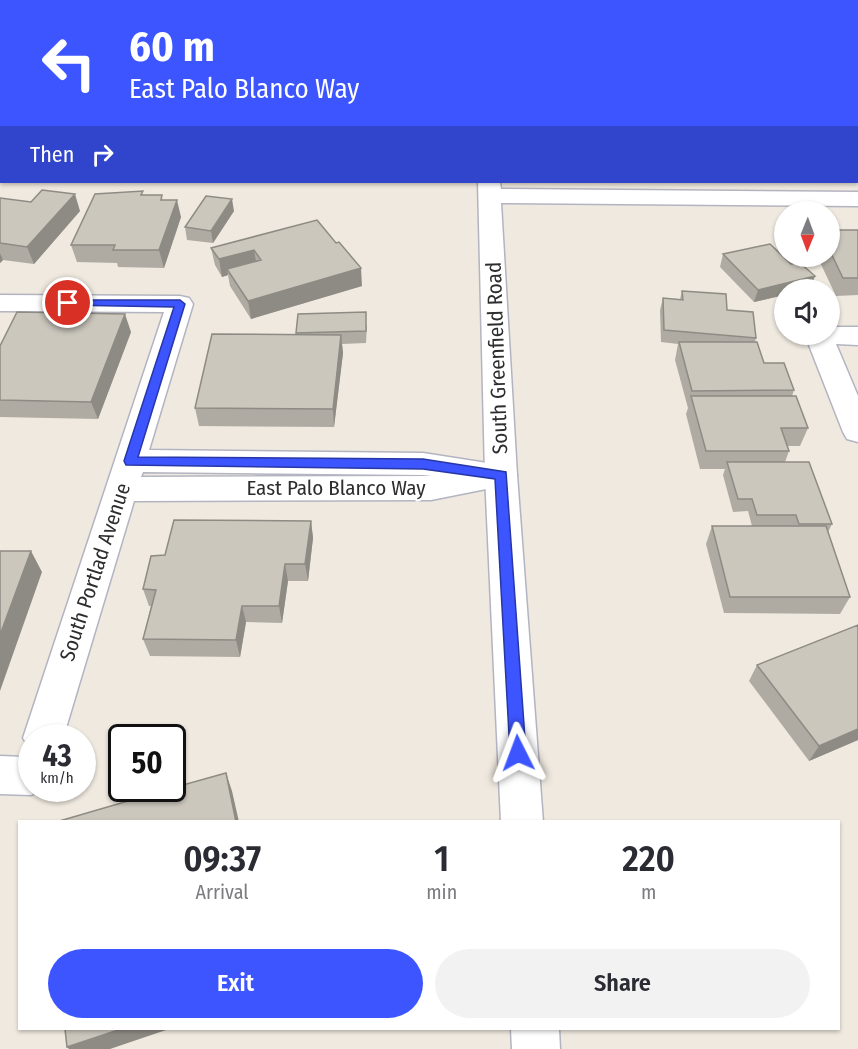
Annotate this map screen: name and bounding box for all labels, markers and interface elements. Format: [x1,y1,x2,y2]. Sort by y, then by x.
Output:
text: 60 m [129,22,215,72]
icon: left [30,24,108,102]
text: East Palo Blanco Way [129,73,359,105]
icon: right [86,138,119,171]
text: Then [30,141,74,168]
north arrow [774,201,840,267]
map controls [774,201,840,345]
street label: South Greenfield Road [481,261,513,455]
pin [42,277,93,328]
button: sound [774,279,840,345]
icon: arrive [51,286,84,319]
street label: East Palo Blanco Way [246,475,426,501]
street label: South Portlad Avenue [54,480,136,664]
position arrow [486,721,550,785]
speed limit sign: 50 [108,724,186,802]
text: 43 [42,738,72,774]
text: km/h [40,769,74,787]
text: 09:37 [183,837,261,881]
text: 1 [434,837,449,881]
text: 220 [622,837,675,881]
text: Arrival [196,880,249,904]
text: min [426,880,457,904]
text: m [641,880,656,904]
button: Exit [48,949,423,1018]
button: Share [435,949,810,1018]

